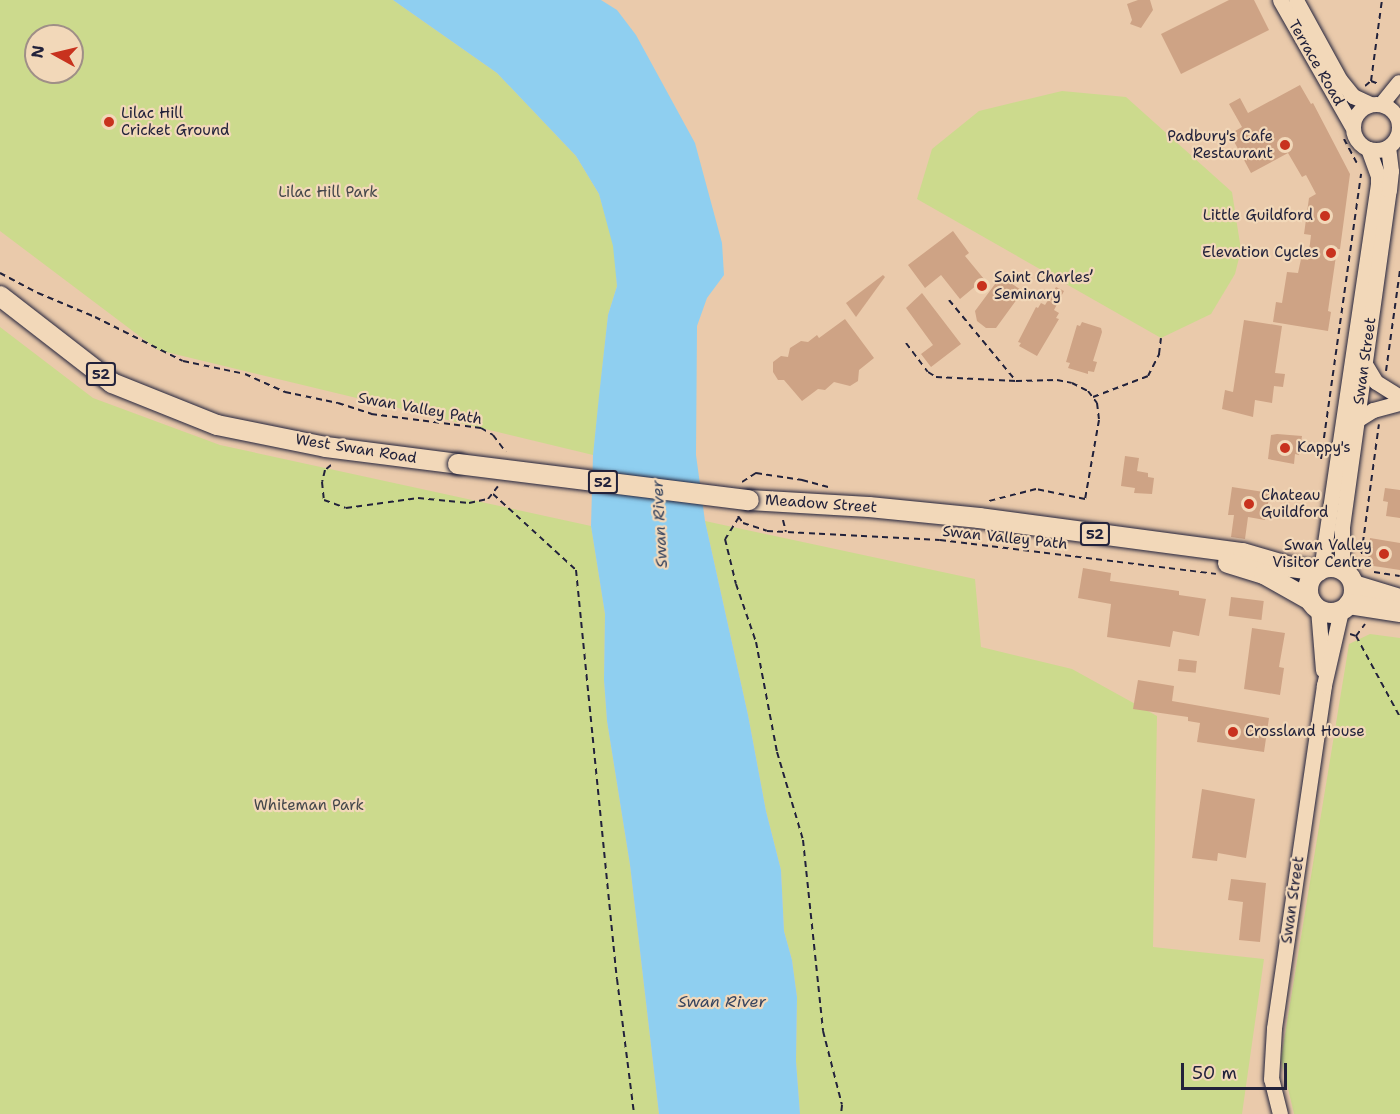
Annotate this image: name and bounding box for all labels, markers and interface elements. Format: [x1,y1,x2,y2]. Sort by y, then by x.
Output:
street label: Terrace Road [1284,17,1348,109]
north arrow [24,24,84,84]
text: N [26,44,49,59]
place label: Lilac Hill Cricket Ground [121,104,230,139]
marker: Lilac Hill Cricket Ground [102,115,116,129]
place label: Padbury's Cafe Restaurant [1167,127,1273,162]
marker: Padbury's Cafe Restaurant [1278,138,1292,152]
park label: Lilac Hill Park [278,184,378,202]
place label: Little Guildford [1203,207,1313,225]
marker: Little Guildford [1318,209,1332,223]
place label: Elevation Cycles [1202,244,1319,262]
marker: Elevation Cycles [1324,246,1338,260]
place label: Saint Charles’ Seminary [994,268,1093,303]
marker: Saint Charles’ Seminary [975,279,989,293]
street label: Swan Street [1350,316,1380,406]
road number: 52 [84,363,118,385]
street label: Swan Valley Path [356,389,484,429]
street label: West Swan Road [294,431,418,467]
place label: Kappy's [1297,439,1351,457]
marker: Kappy's [1278,441,1292,455]
road number: 52 [586,471,620,493]
water label: Swan River [648,480,672,568]
place label: Chateau Guildford [1261,486,1329,521]
street label: Meadow Street [764,491,878,517]
marker: Chateau Guildford [1242,497,1256,511]
street label: Swan Valley Path [941,522,1069,554]
road number: 52 [1078,523,1112,545]
place label: Swan Valley Visitor Centre [1272,536,1372,571]
marker: Swan Valley Visitor Centre [1377,547,1391,561]
place label: Crossland House [1245,723,1365,741]
marker: Crossland House [1226,725,1240,739]
park label: Whiteman Park [254,797,364,815]
street label: Swan Street [1278,855,1308,945]
water label: Swan River [678,992,766,1012]
scale bar [1184,1051,1290,1089]
text: 50 m [1192,1061,1237,1085]

